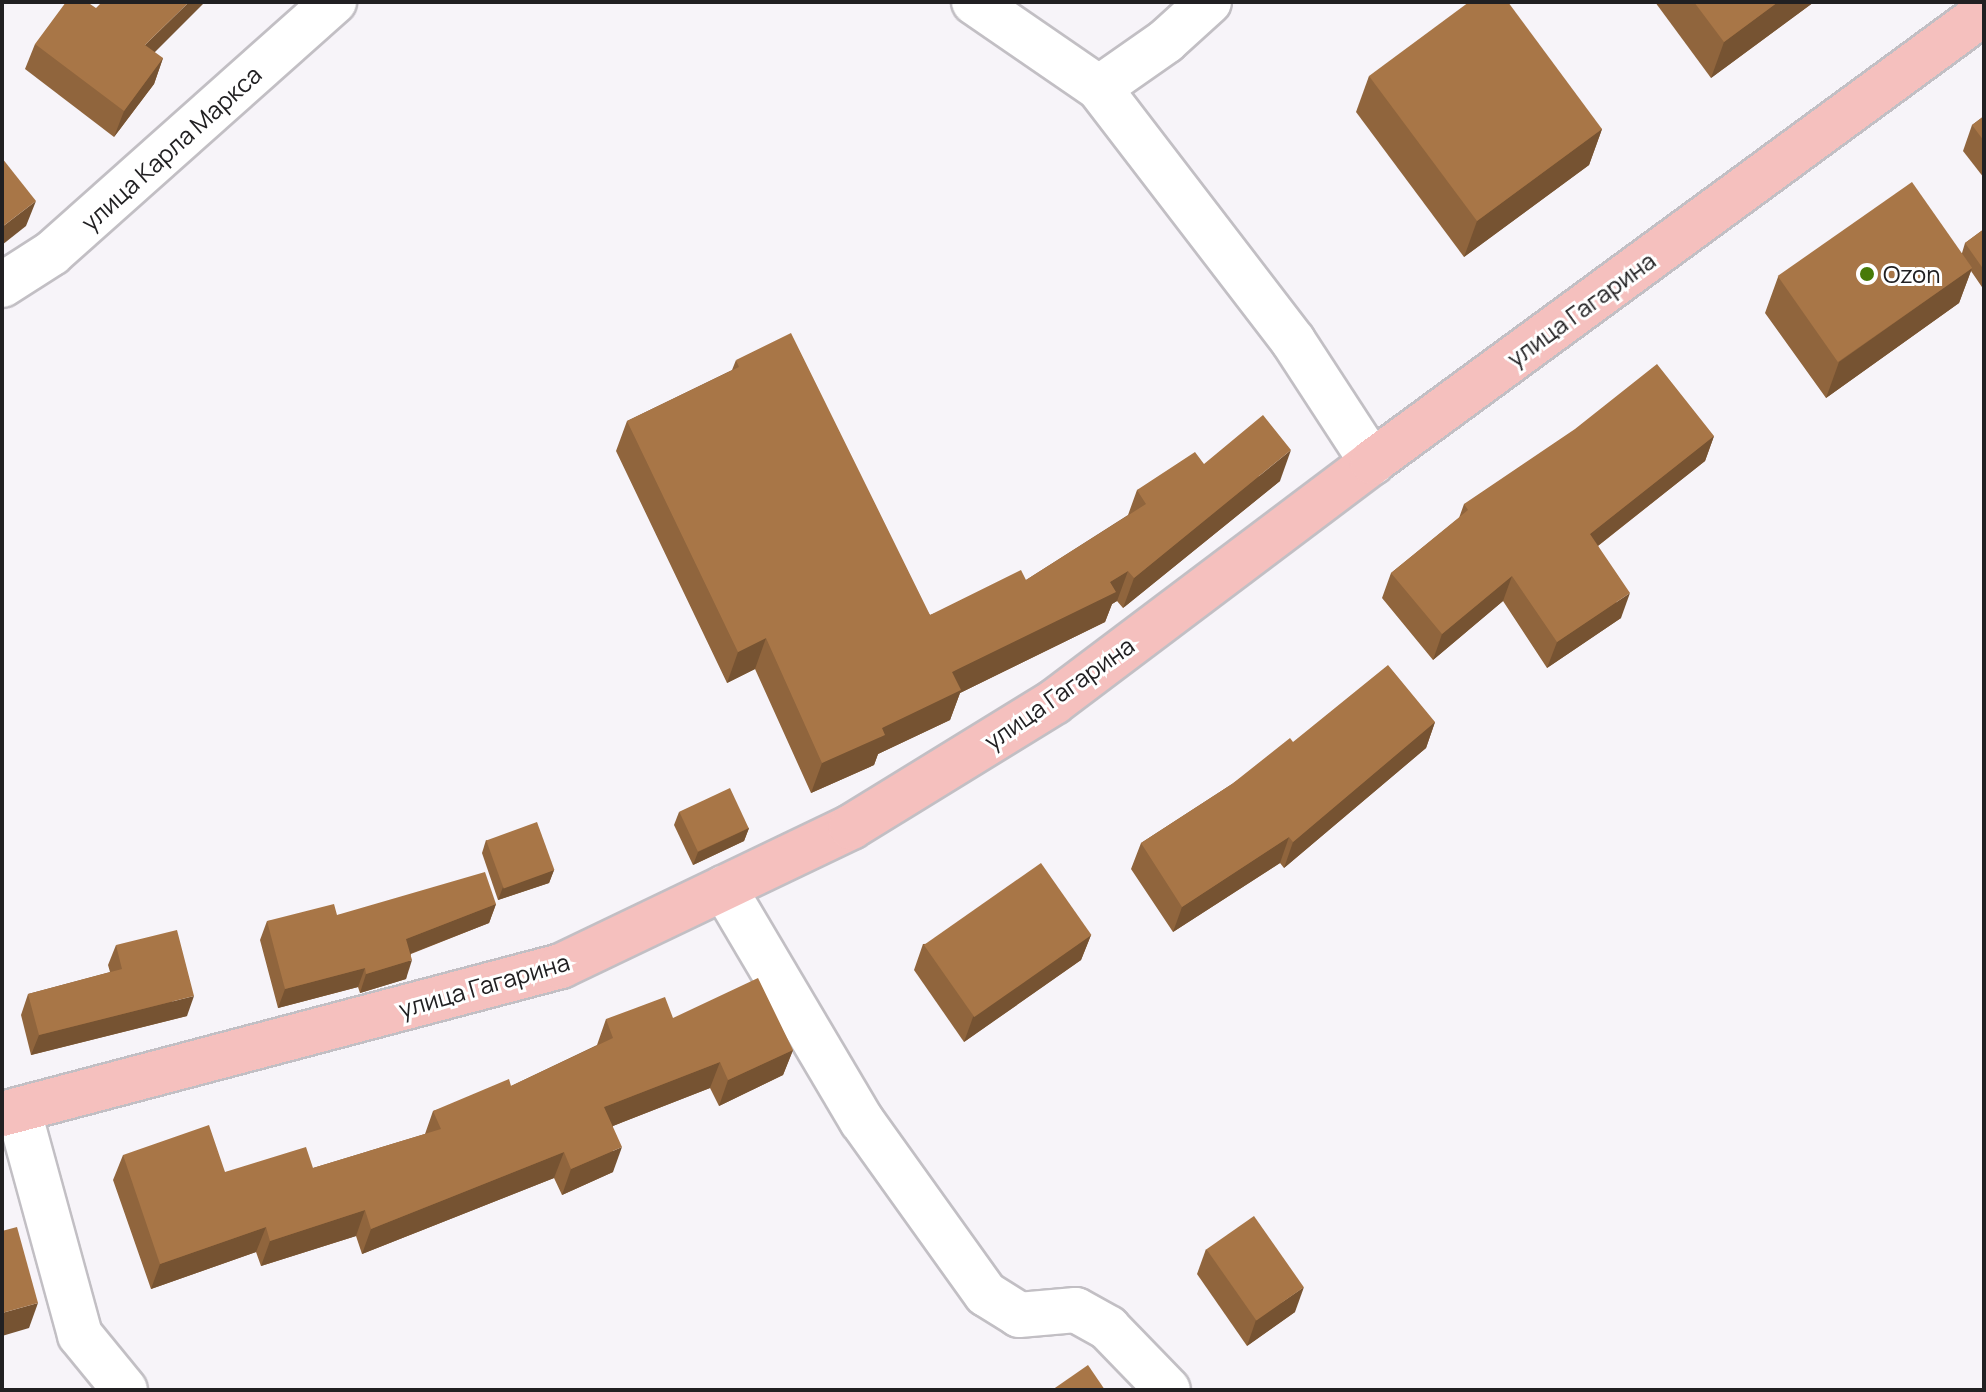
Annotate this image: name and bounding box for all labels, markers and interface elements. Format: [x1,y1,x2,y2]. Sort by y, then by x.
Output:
street label: улица Карла Маркса [75,60,267,236]
street label: улица Гагарина [1501,246,1661,372]
place label: Ozon [1883,260,1941,288]
marker: Ozon [1858,265,1876,283]
street label: улица Гагарина [979,631,1139,755]
street label: улица Гагарина [395,947,573,1023]

